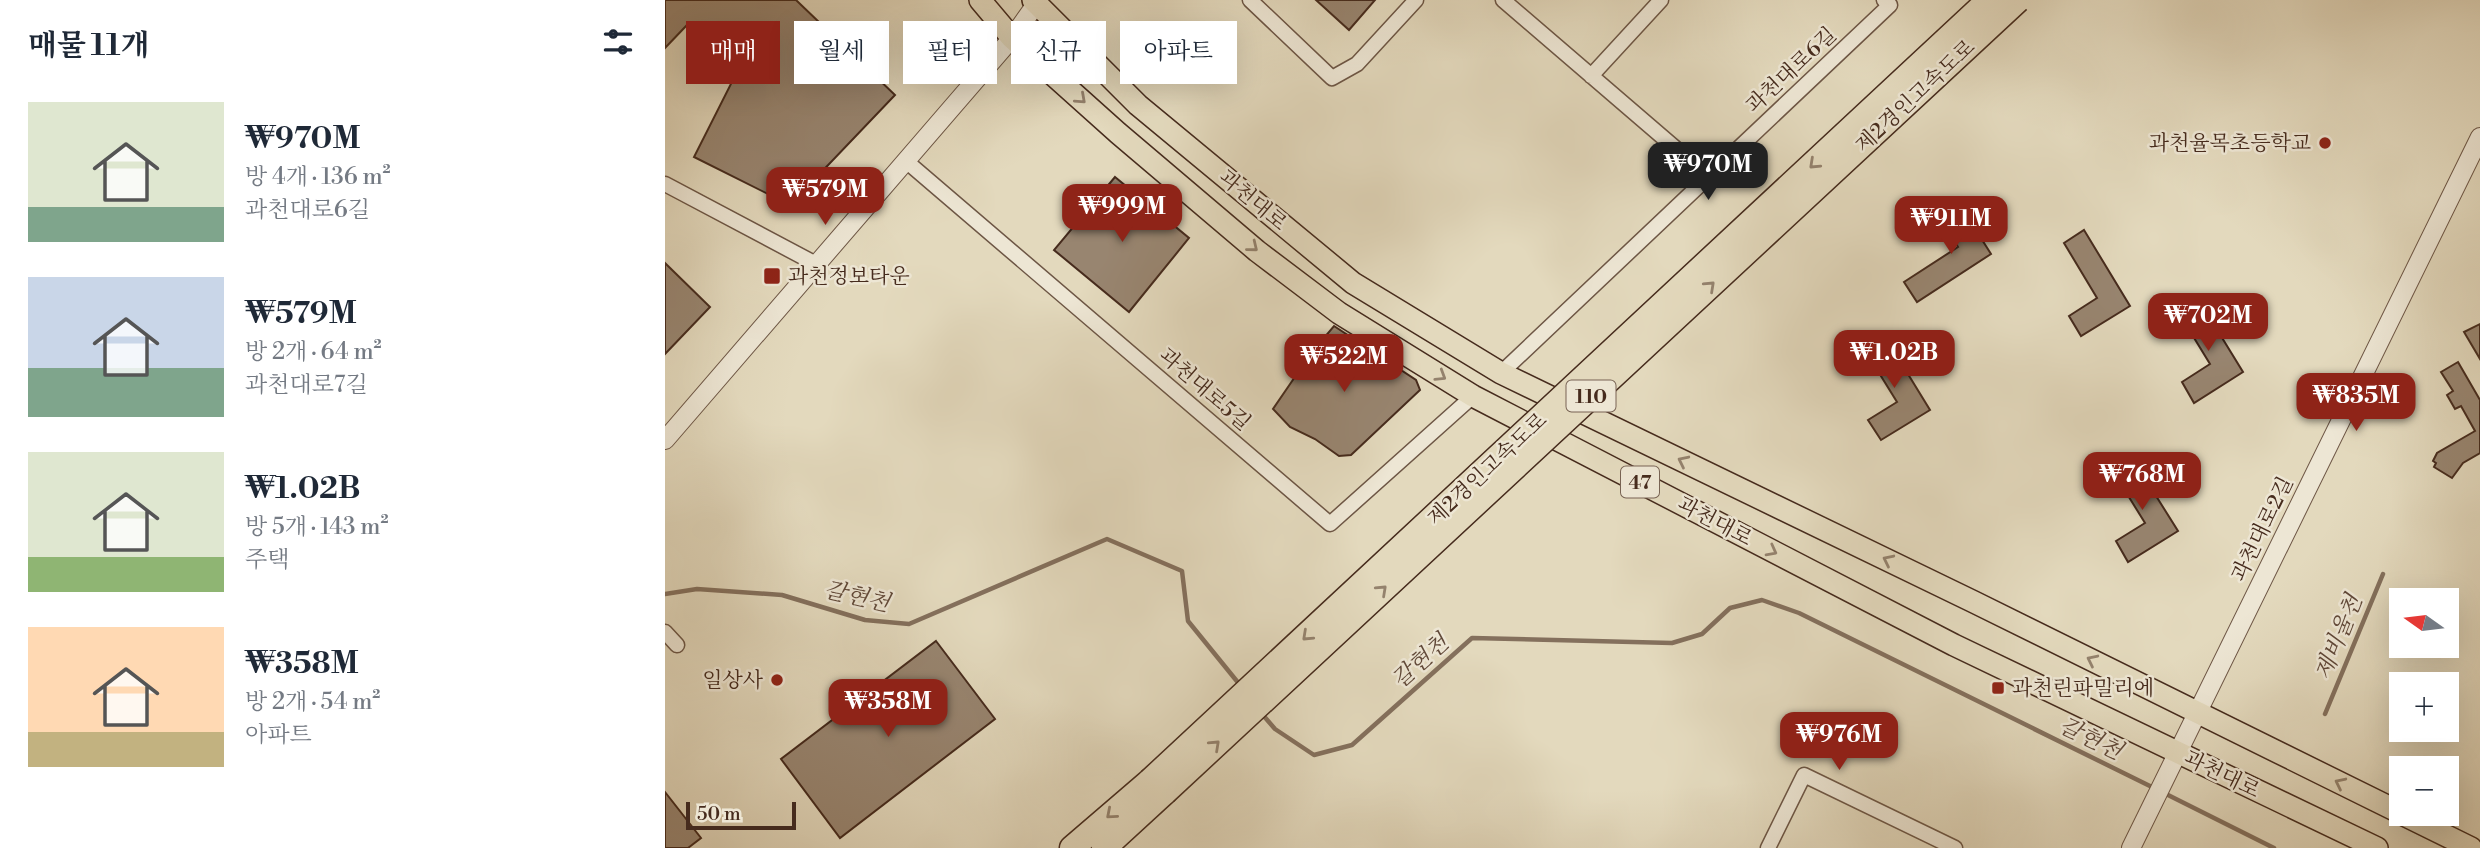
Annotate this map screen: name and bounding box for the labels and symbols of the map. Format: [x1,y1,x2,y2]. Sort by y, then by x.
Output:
street label: 과천대로6길 [1741,22,1842,119]
street label: 제2경인고속도로 [1851,35,1981,159]
one-way arrow [1072,91,1085,104]
place label: 과천율목초등학교 [2149,131,2311,157]
marker: 과천율목초등학교 [2317,135,2333,151]
pin: ₩970M [1659,142,1757,202]
one-way arrow [1809,155,1822,168]
street label: 과천대로 [1213,165,1292,237]
pin: ₩579M [776,168,874,227]
pin: ₩999M [1073,184,1171,244]
pin: ₩911M [1902,196,2000,256]
one-way arrow [1246,239,1258,252]
place label: 과천정보타운 [788,264,910,290]
marker: 과천정보타운 [762,266,782,286]
one-way arrow [1702,281,1715,294]
pin: ₩702M [2159,294,2257,353]
pin: ₩1.02B [1837,330,1951,390]
pin: ₩522M [1295,334,1393,394]
street label: 과천대로5길 [1153,343,1256,437]
one-way arrow [1433,367,1446,380]
pin: ₩835M [2307,374,2405,433]
road number: 110 [1567,380,1615,412]
street label: 제2경인고속도로 [1423,408,1553,532]
pin: ₩768M [2093,452,2191,512]
one-way arrow [1678,455,1690,469]
road number: 47 [1621,467,1659,498]
street label: 과천대로2길 [2226,473,2299,586]
street label: 과천대로 [1673,491,1756,552]
one-way arrow [1765,542,1777,556]
one-way arrow [1883,554,1895,568]
water label: 갈현천 [821,576,894,619]
one-way arrow [1374,586,1387,599]
north arrow [2389,588,2459,658]
water label: 제비울천 [2309,589,2369,684]
one-way arrow [1302,627,1315,640]
water label: 갈현천 [1387,628,1456,694]
one-way arrow [2087,655,2099,669]
place label: 일상사 [702,668,764,694]
marker: 일상사 [769,672,785,688]
place label: 과천린파밀리에 [2012,676,2154,702]
pin: ₩358M [839,680,937,739]
marker: 과천린파밀리에 [1990,680,2006,696]
pin: ₩976M [1790,712,1888,772]
water label: 갈현천 [2054,712,2128,767]
one-way arrow [1207,741,1220,753]
street label: 과천대로 [2179,745,2264,804]
one-way arrow [2335,777,2347,791]
scale bar [686,799,796,831]
one-way arrow [1107,806,1120,818]

